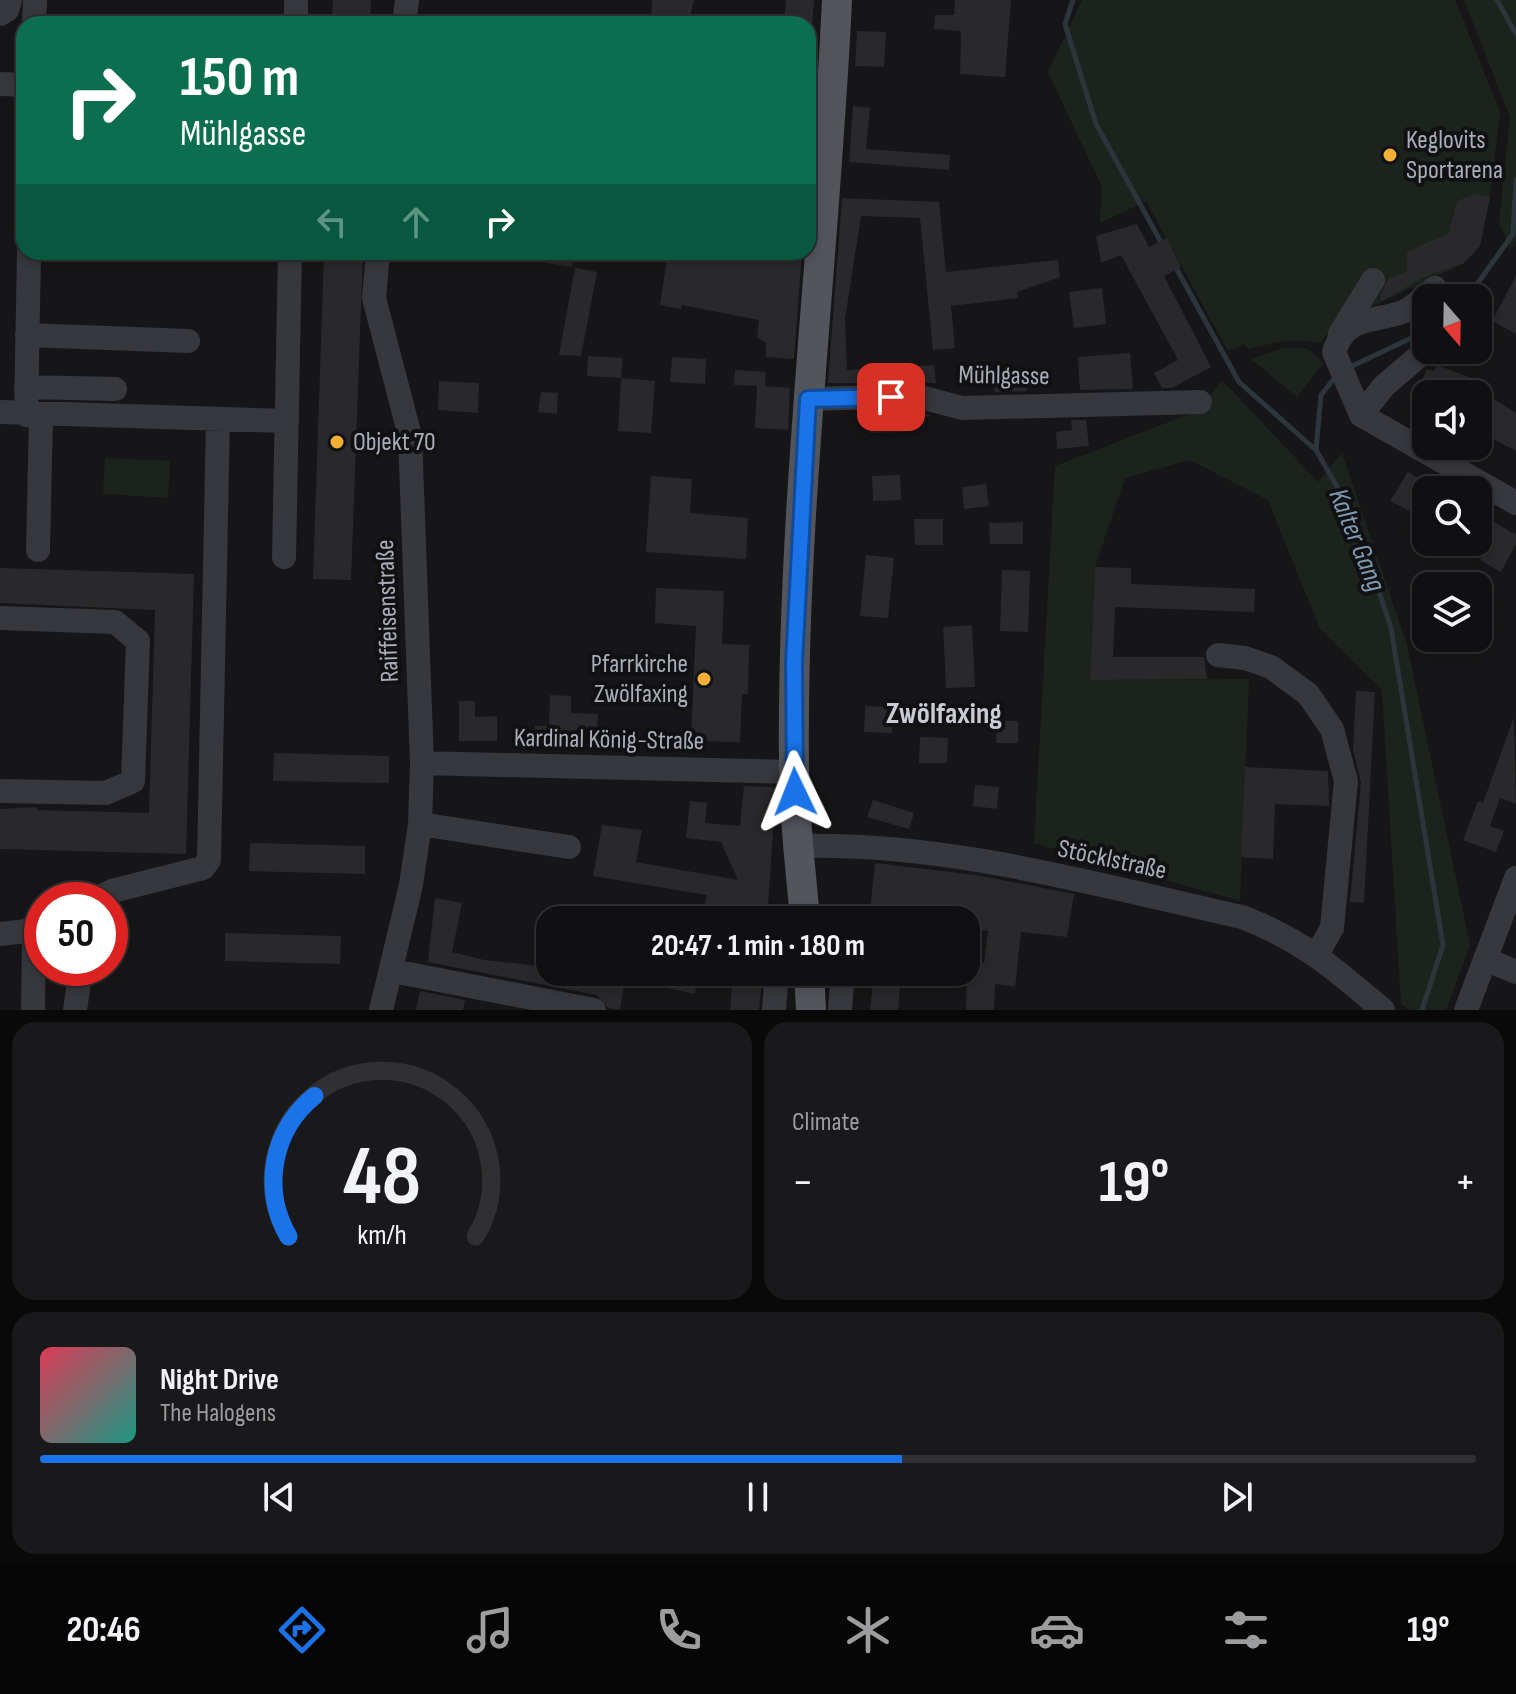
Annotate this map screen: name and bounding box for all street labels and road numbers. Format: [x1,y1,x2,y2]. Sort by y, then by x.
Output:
street label: Mühlgasse [958,360,1050,392]
street label: Raiffeisenstraße [370,539,406,683]
street label: Kardinal König-Straße [514,723,704,757]
street label: Stöcklstraße [1055,833,1169,887]

